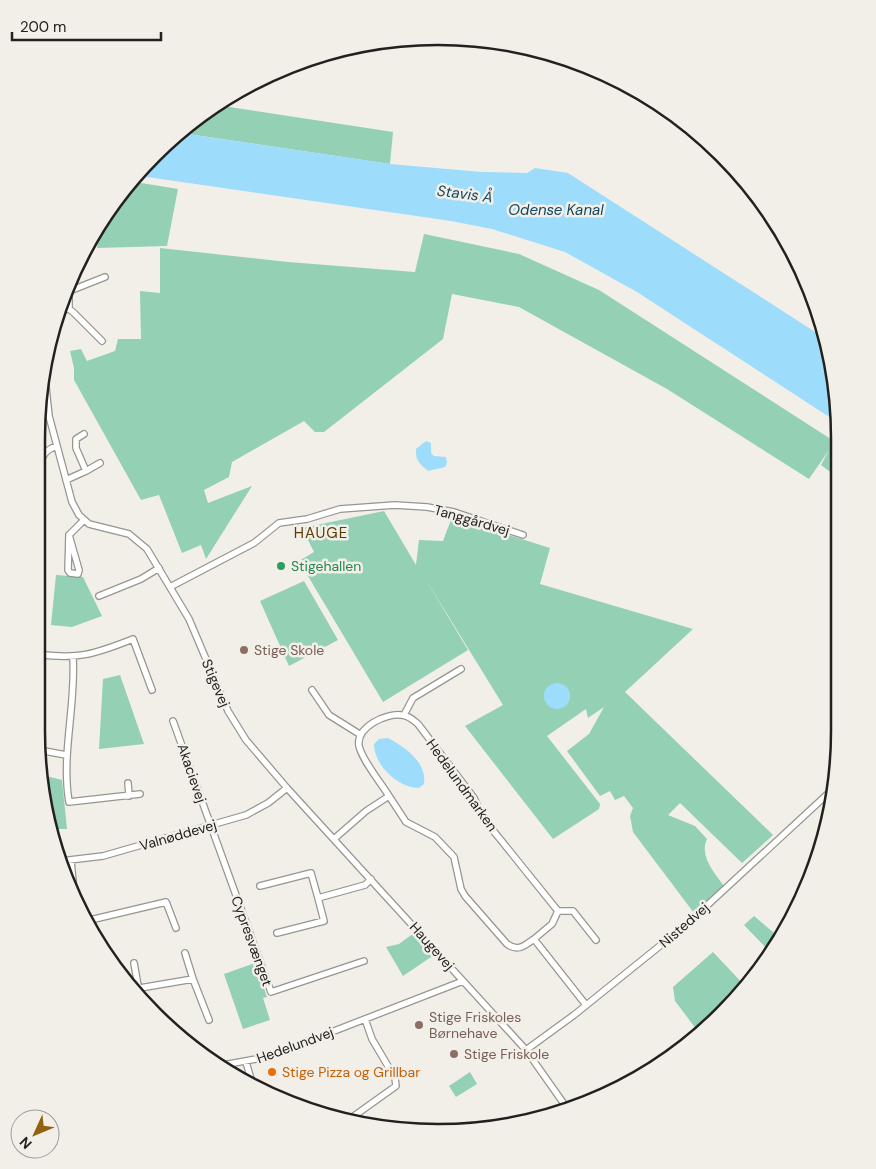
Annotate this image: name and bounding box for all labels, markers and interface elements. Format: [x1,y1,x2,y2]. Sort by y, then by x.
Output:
scale bar [12,10,161,42]
text: 200 m [20,17,66,37]
water label: Stavis Å [436,181,494,207]
water label: Odense Kanal [508,200,604,220]
street label: Tanggårdvej [432,501,512,539]
district label: HAUGE [294,523,348,543]
place label: Stigehallen [291,557,361,575]
marker: Stigehallen [275,560,287,572]
place label: Stige Skole [254,641,324,659]
marker: Stige Skole [238,644,250,656]
street label: Stigevej [198,656,234,710]
street label: Hedelundmarken [422,735,502,835]
street label: Akacievej [174,741,210,805]
street label: Valnøddevej [137,815,219,855]
street label: Cypresvænget [227,893,277,989]
street label: Nistedvej [655,898,713,952]
street label: Haugevej [406,918,458,974]
place label: Stige Friskoles Børnehave [429,1008,521,1042]
marker: Stige Friskoles Børnehave [413,1019,425,1031]
street label: Hedelundvej [254,1023,336,1067]
place label: Stige Friskole [464,1045,549,1063]
marker: Stige Friskole [448,1048,460,1060]
place label: Stige Pizza og Grillbar [282,1063,420,1081]
marker: Stige Pizza og Grillbar [266,1066,278,1078]
north arrow [10,1109,60,1159]
text: N [16,1133,36,1153]

